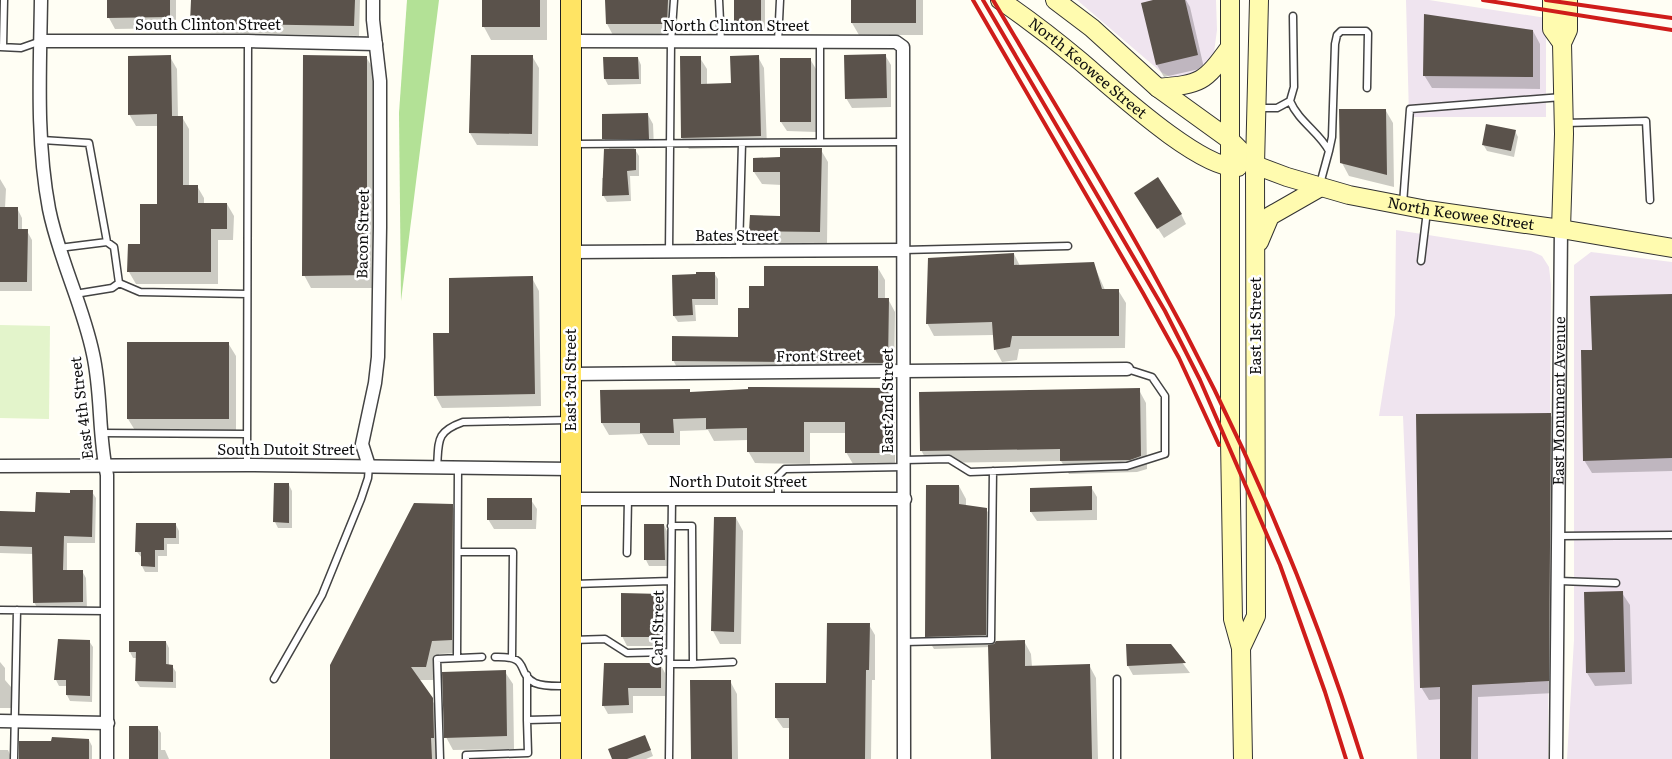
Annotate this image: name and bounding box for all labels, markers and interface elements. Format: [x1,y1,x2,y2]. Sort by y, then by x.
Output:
street label: North Keowee Street [1024,11,1153,123]
street label: South Clinton Street [135,12,281,35]
street label: North Clinton Street [663,13,809,36]
street label: Bacon Street [349,189,374,279]
street label: North Keowee Street [1386,190,1536,235]
street label: Bates Street [695,223,779,246]
street label: East 1st Street [1243,277,1266,375]
street label: East Monument Avenue [1546,316,1570,486]
street label: East 3rd Street [558,328,581,432]
street label: Front Street [776,342,862,367]
street label: East 2nd Street [875,348,898,454]
street label: East 4th Street [63,355,98,461]
street label: South Dutoit Street [217,437,355,460]
street label: North Dutoit Street [669,469,807,492]
street label: Carl Street [644,590,669,666]

